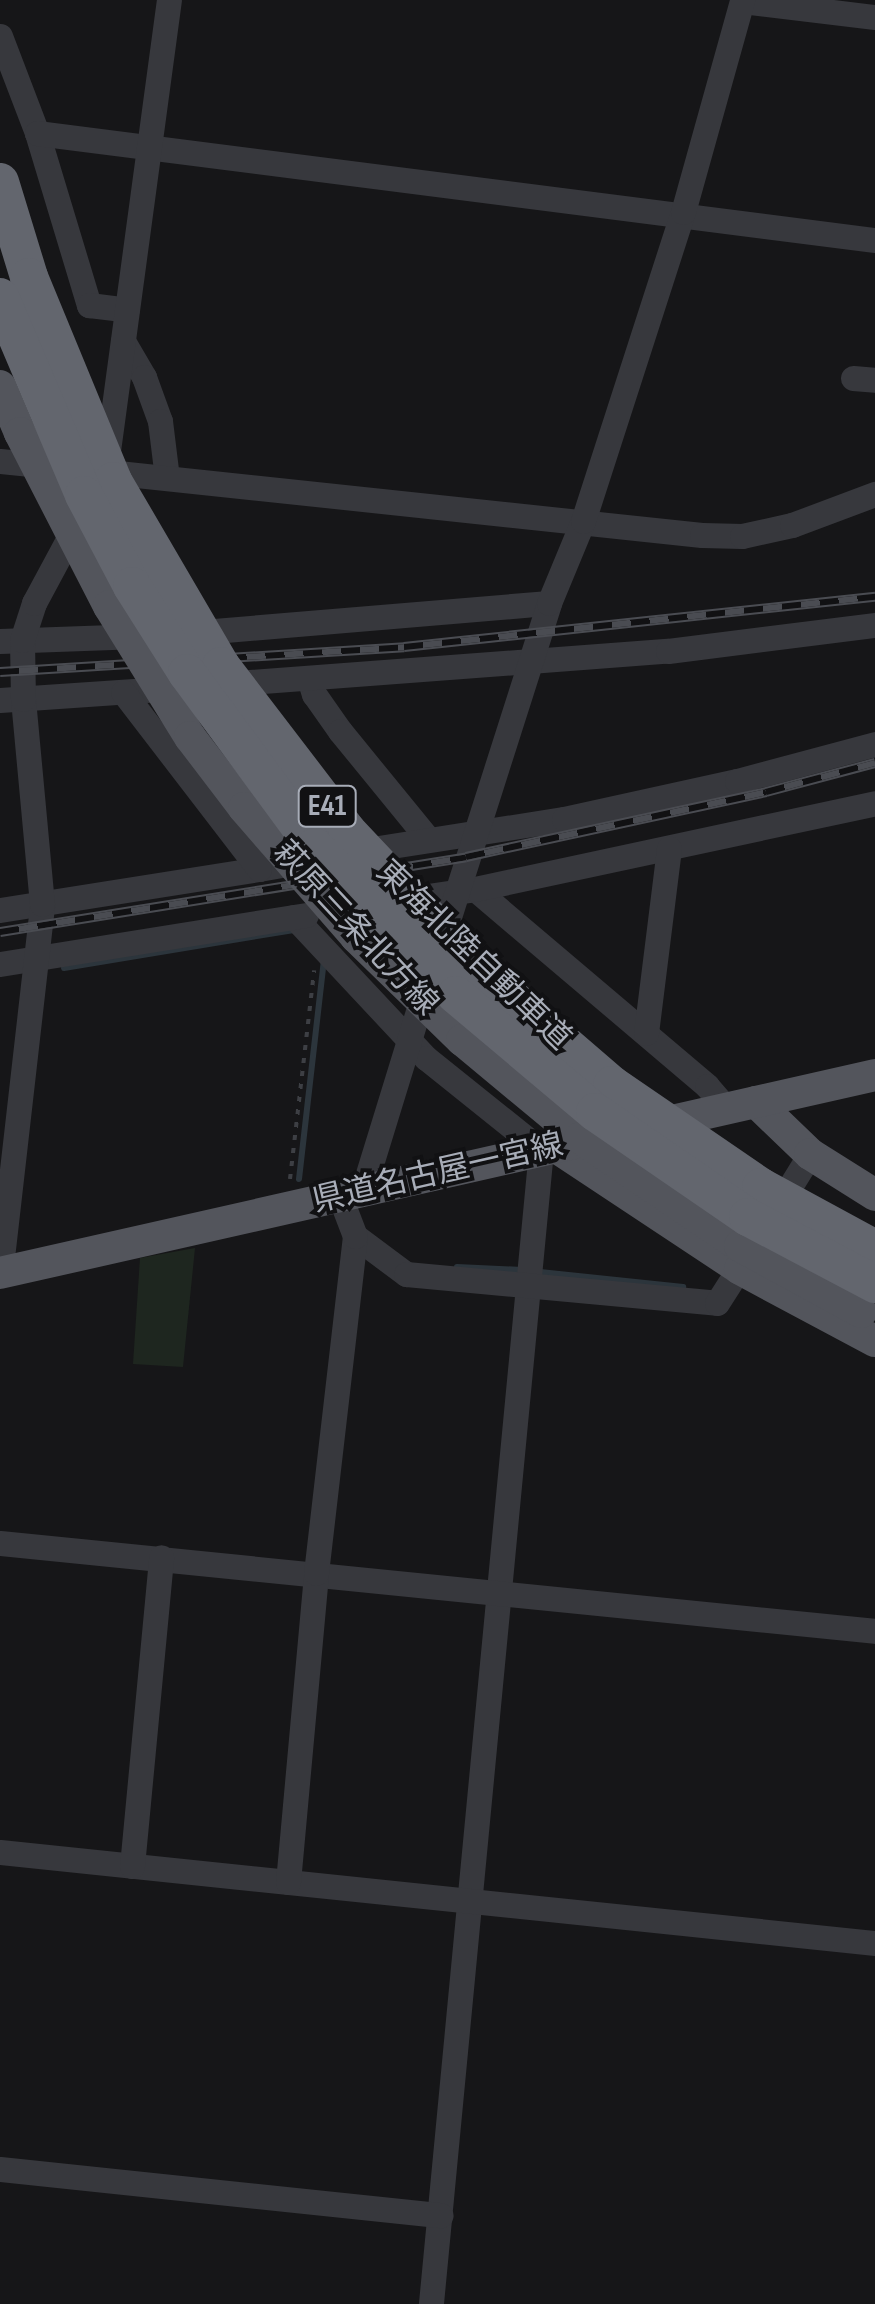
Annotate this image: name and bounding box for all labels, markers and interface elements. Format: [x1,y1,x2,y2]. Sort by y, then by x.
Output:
road number: E41 [297,781,357,831]
street label: 萩原三条北方線 [265,834,445,1024]
street label: 東海北陸自動車道 [368,853,578,1059]
street label: 県道名古屋一宮線 [309,1126,567,1222]

